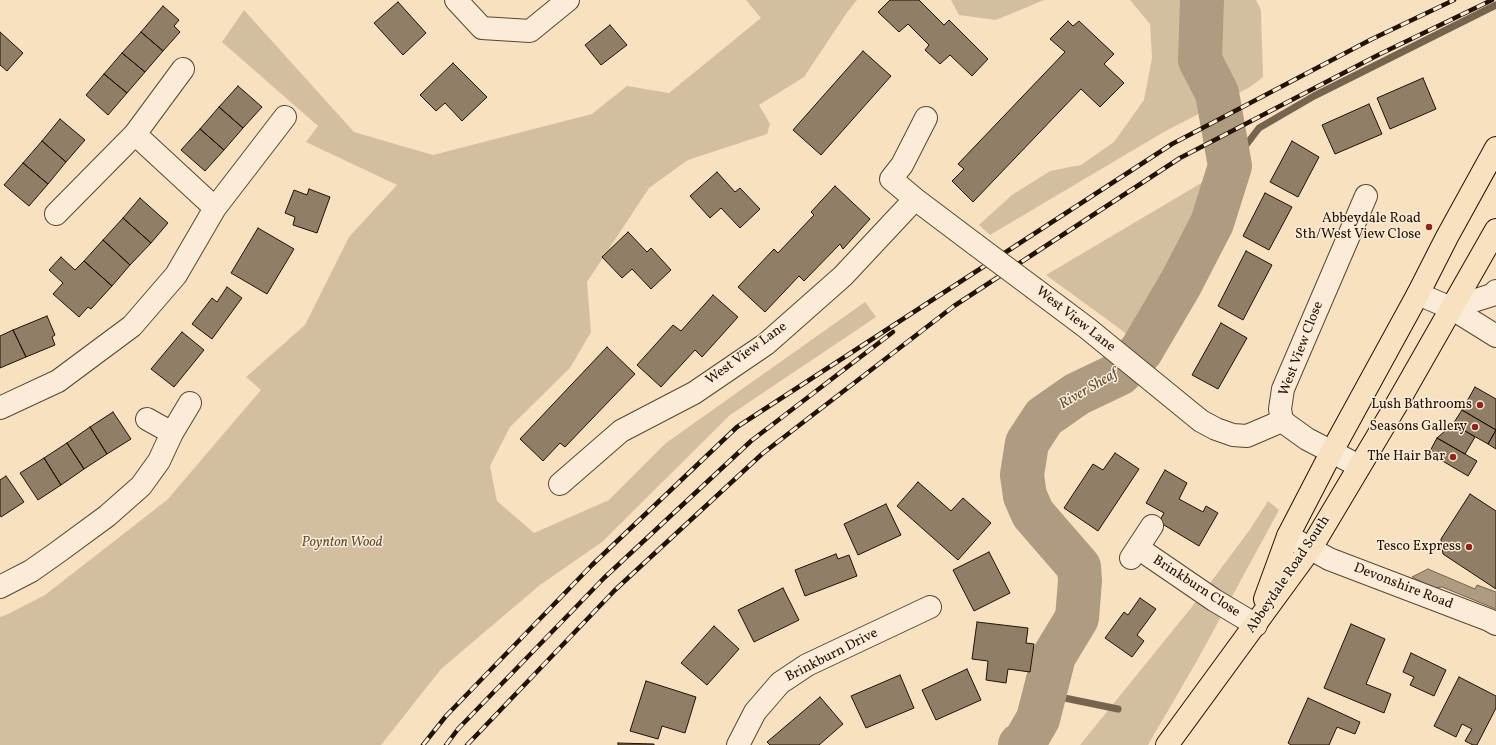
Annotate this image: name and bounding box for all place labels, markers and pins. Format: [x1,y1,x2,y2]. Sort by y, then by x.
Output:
place label: Abbeydale Road Sth/West View Close [1295,211,1421,244]
marker: Abbeydale Road Sth/West View Close [1424,222,1434,232]
place label: Lush Bathrooms [1371,397,1472,413]
marker: Lush Bathrooms [1475,400,1485,410]
place label: Seasons Gallery [1369,419,1467,435]
marker: Seasons Gallery [1470,422,1480,432]
place label: The Hair Bar [1367,449,1445,465]
marker: The Hair Bar [1448,452,1458,462]
place label: Tesco Express [1376,539,1461,555]
marker: Tesco Express [1464,542,1474,552]

